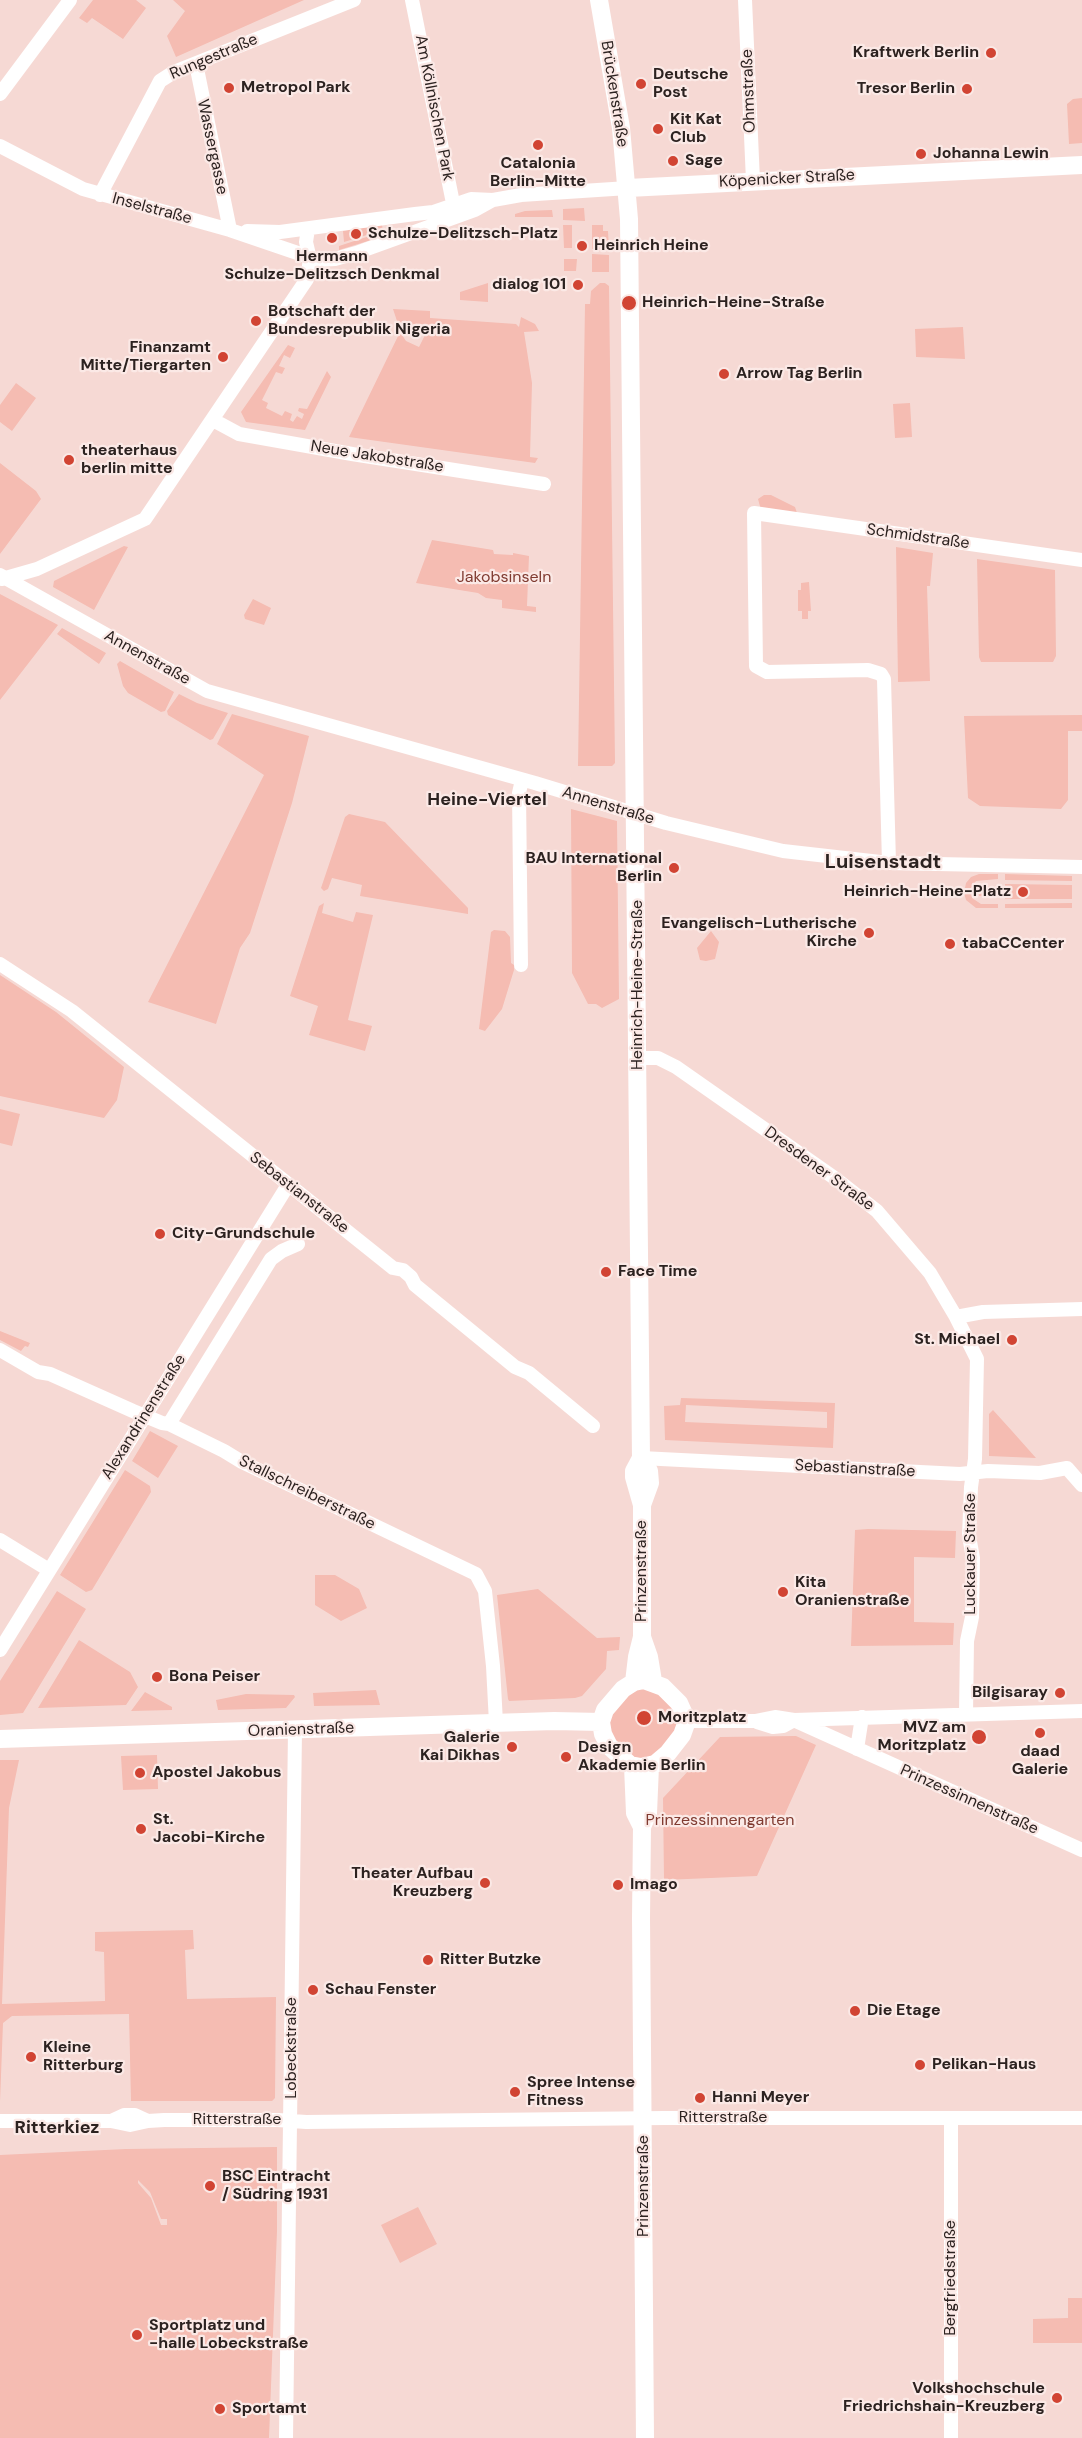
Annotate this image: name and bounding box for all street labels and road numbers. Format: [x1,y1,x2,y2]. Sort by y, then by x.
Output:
street label: Rungestraße [167,30,261,84]
street label: Am Köllnischen Park [410,33,458,183]
street label: Brückenstraße [596,39,632,149]
street label: Ohmstraße [738,49,760,133]
street label: Wassergasse [193,98,231,196]
street label: Köpenicker Straße [719,166,855,192]
street label: Inselstraße [110,189,194,229]
street label: Neue Jakobstraße [309,437,445,477]
street label: Schmidstraße [865,520,971,554]
street label: Annenstraße [101,627,193,689]
street label: Annenstraße [560,783,656,829]
street label: Heinrich-Heine-Straße [628,900,648,1070]
street label: Dresdener Straße [760,1123,878,1215]
street label: Sebastianstraße [246,1148,352,1238]
street label: Alexandrinenstraße [98,1351,190,1483]
street label: Stallschreiberstraße [236,1452,378,1534]
street label: Sebastianstraße [794,1456,916,1482]
street label: Luckauer Straße [961,1493,981,1615]
street label: Prinzenstraße [632,1520,652,1622]
street label: Oranienstraße [248,1719,354,1741]
street label: Prinzessinnenstraße [897,1761,1041,1839]
street label: Lobeckstraße [282,1997,302,2099]
street label: Ritterstraße [679,2108,767,2128]
street label: Ritterstraße [193,2110,281,2130]
street label: Prinzenstraße [634,2135,654,2237]
street label: Bergfriedstraße [941,2220,961,2336]

